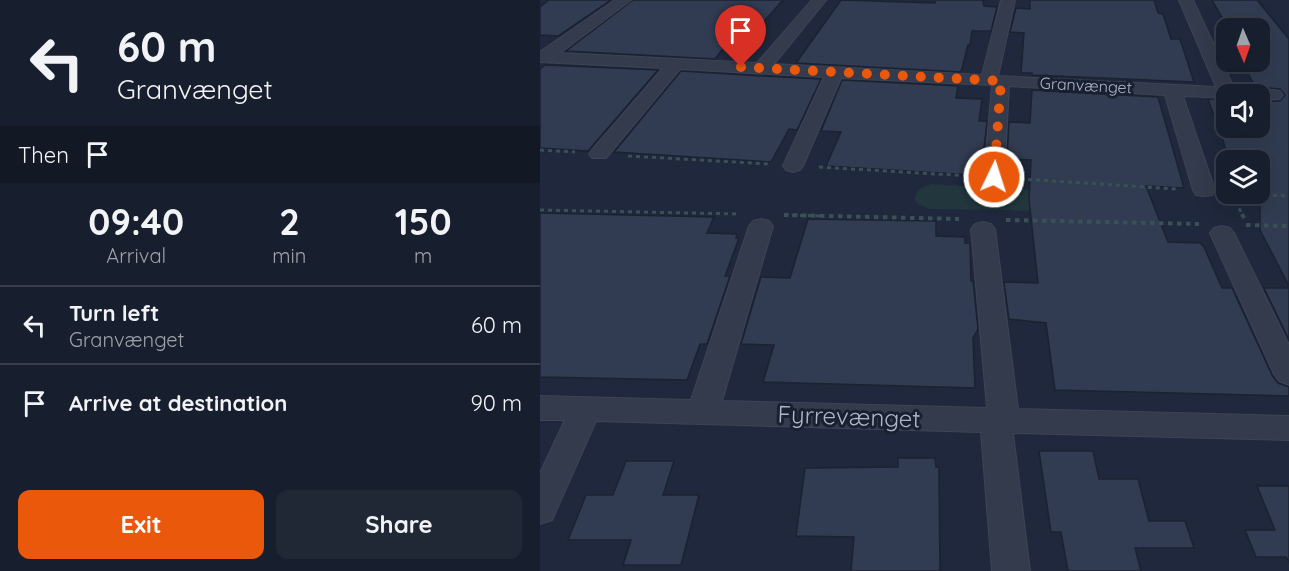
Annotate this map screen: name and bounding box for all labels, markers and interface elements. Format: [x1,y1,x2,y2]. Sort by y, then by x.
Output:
pin [715,5,766,67]
icon: arrive [724,14,757,47]
north arrow [1216,18,1270,72]
map controls [1216,18,1270,204]
text: 60 m [117,20,217,73]
icon: left [18,24,96,102]
text: Granvænget [117,72,273,106]
street label: Granvænget [1039,73,1133,97]
button: sound [1216,84,1270,138]
icon: arrive [81,138,114,171]
text: Then [18,141,69,169]
position arrow [962,145,1026,209]
button: layers [1216,150,1270,204]
text: 09:40 [88,199,184,244]
text: 2 [279,199,300,244]
text: 150 [395,199,452,244]
text: Arrival [106,243,166,268]
text: min [272,243,306,268]
text: m [414,243,432,268]
text: Turn left [69,299,159,327]
icon: left [18,309,51,342]
text: 60 m [471,311,522,339]
text: Granvænget [69,327,184,352]
icon: arrive [18,387,51,420]
text: Arrive at destination [69,389,287,417]
text: 90 m [471,389,522,417]
street label: Fyrrevænget [777,399,921,433]
button: Exit [18,490,264,559]
button: Share [276,490,522,559]

